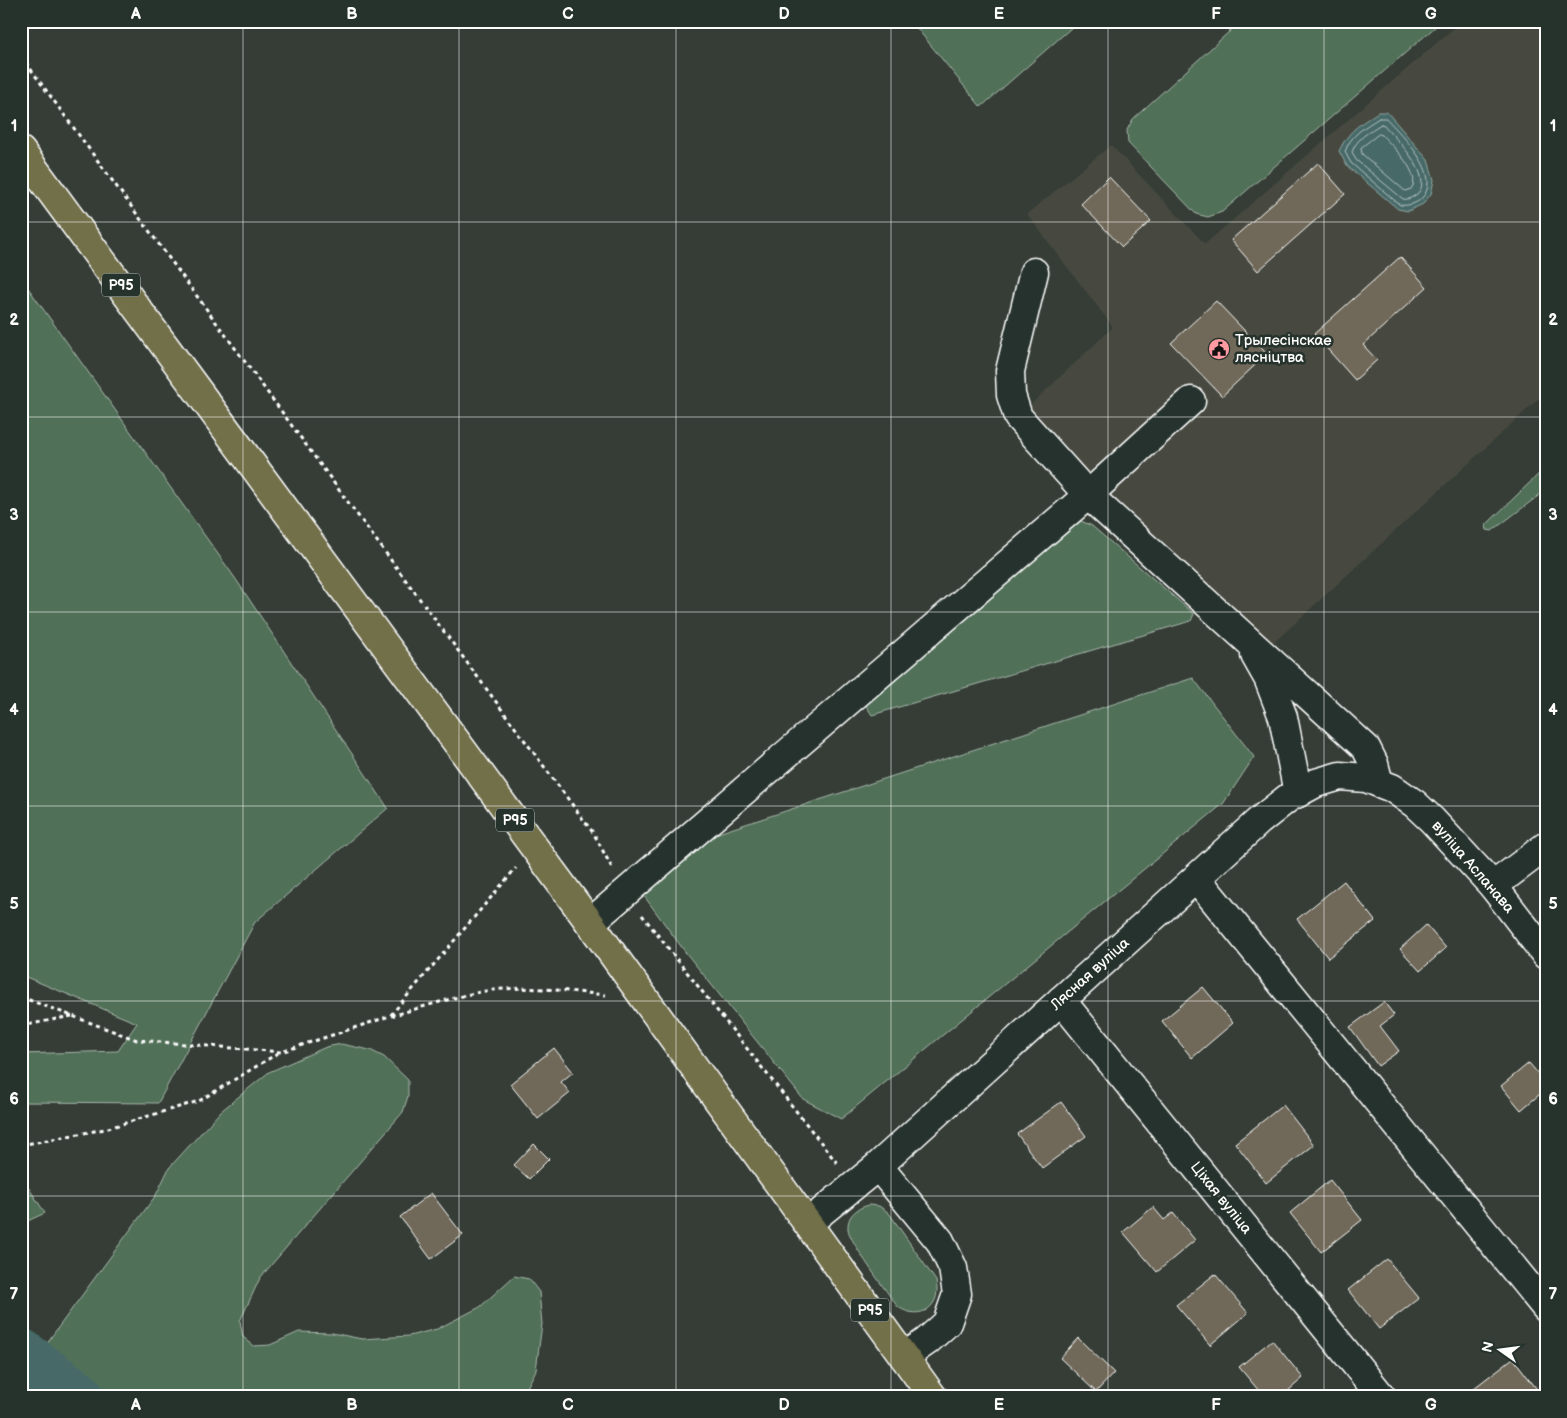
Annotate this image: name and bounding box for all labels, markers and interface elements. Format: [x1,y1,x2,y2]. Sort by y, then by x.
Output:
text: A [130,5,141,24]
text: B [346,5,358,24]
text: C [562,5,574,24]
text: D [778,5,790,24]
text: E [994,5,1004,24]
text: F [1211,5,1221,24]
text: G [1425,5,1437,24]
text: 1 [11,117,17,136]
text: 1 [1550,117,1556,136]
road number: Р95 [102,274,140,296]
text: 2 [9,311,19,330]
text: 2 [1548,311,1558,330]
place label: Трылесінскае лясніцтва [1235,331,1332,367]
public building icon: Трылесінскае лясніцтва [1207,337,1231,361]
text: 3 [9,506,19,525]
text: 3 [1548,506,1558,525]
text: 4 [9,701,19,720]
text: 4 [1548,701,1558,720]
road number: Р95 [496,808,534,832]
street label: вуліца Асланава [1428,817,1519,917]
text: 5 [9,895,19,914]
text: 5 [1548,895,1558,914]
street label: Лясная вуліца [1046,934,1133,1015]
text: 6 [9,1090,19,1109]
text: 6 [1548,1090,1558,1109]
street label: Ціхая вуліца [1186,1158,1256,1238]
text: 7 [10,1285,19,1304]
text: 7 [1549,1285,1558,1304]
road number: Р95 [851,1298,889,1322]
north arrow [1474,1326,1524,1376]
text: N [1478,1340,1497,1354]
text: A [130,1396,141,1415]
text: B [346,1396,358,1415]
text: C [562,1396,574,1415]
text: D [778,1396,790,1415]
text: E [994,1396,1004,1415]
text: F [1211,1396,1221,1415]
text: G [1425,1396,1437,1415]

